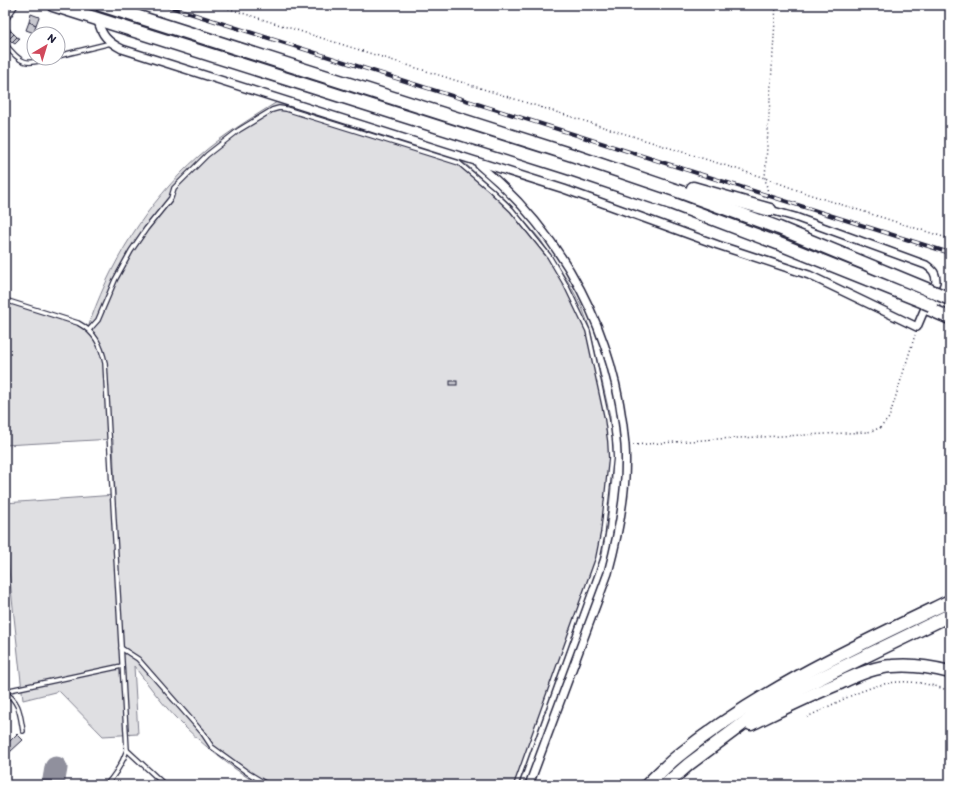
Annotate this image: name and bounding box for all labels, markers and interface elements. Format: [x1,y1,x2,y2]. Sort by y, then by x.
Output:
north arrow [26,26,66,66]
text: N [45,31,59,46]

